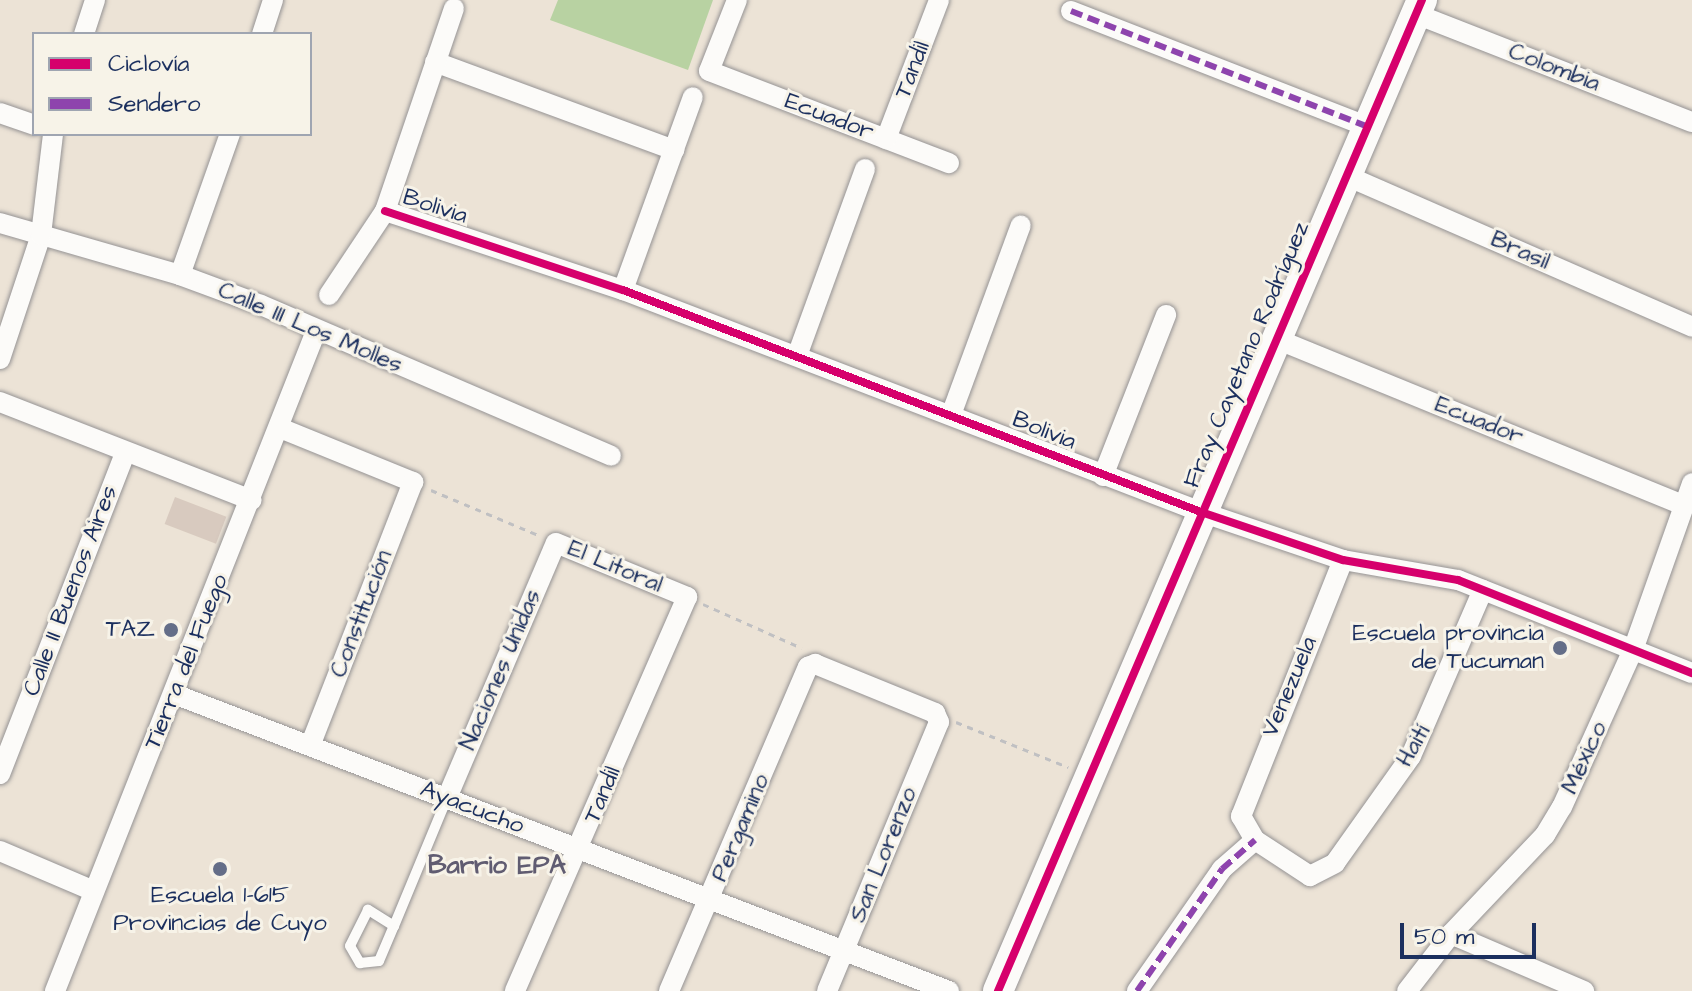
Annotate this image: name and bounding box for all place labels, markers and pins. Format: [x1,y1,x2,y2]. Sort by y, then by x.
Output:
place label: TAZ [106,616,155,644]
place label: Escuela provincia de Tucuman [1353,620,1544,676]
marker: TAZ [162,621,180,639]
marker: Escuela provincia de Tucuman [1551,639,1569,657]
marker: Escuela 1-615 Provincias de Cuyo [211,860,229,878]
place label: Escuela 1-615 Provincias de Cuyo [113,882,327,938]

